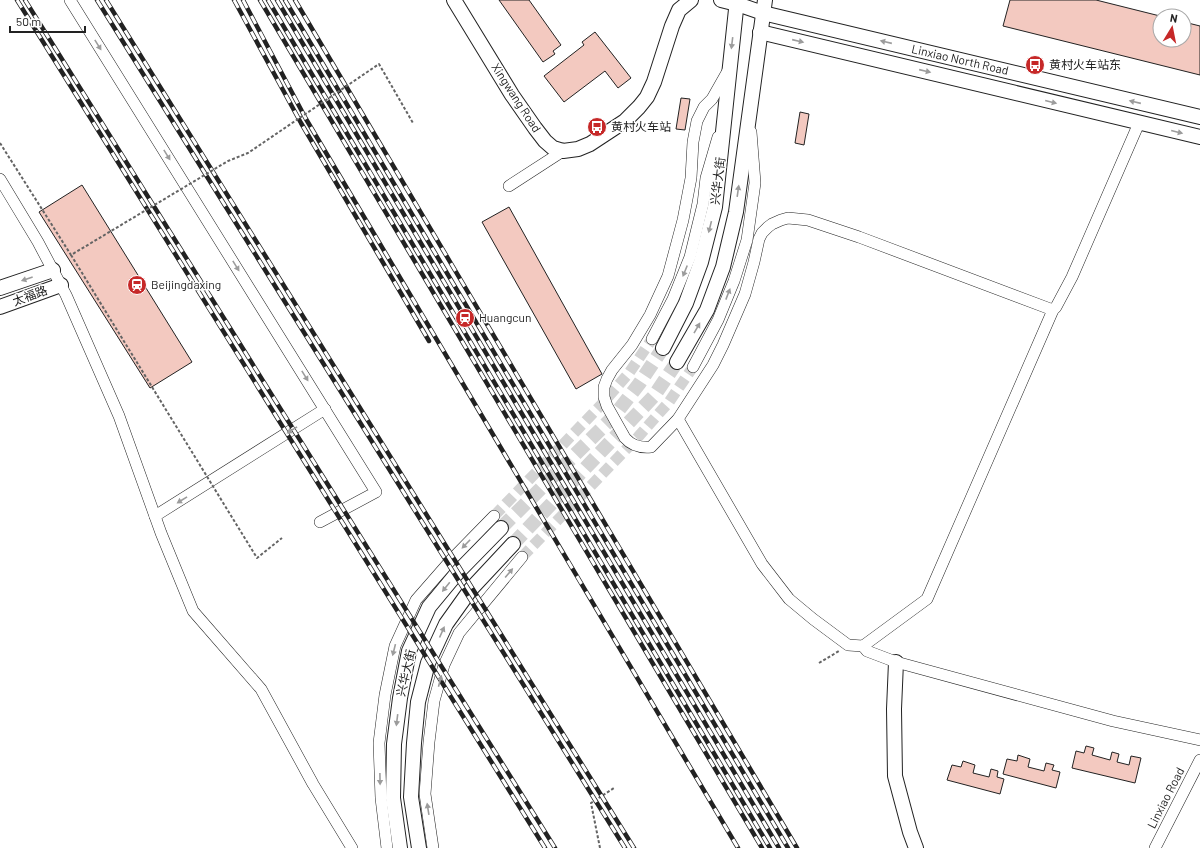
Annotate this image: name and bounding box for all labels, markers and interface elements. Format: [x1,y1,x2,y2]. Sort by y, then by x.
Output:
scale bar [10,8,85,34]
north arrow [1152,8,1192,48]
text: N [1169,11,1179,25]
text: 50 m [16,14,41,28]
one-way arrow [729,37,735,49]
one-way arrow [792,38,804,44]
one-way arrow [95,39,102,51]
one-way arrow [880,39,892,45]
street label: Linxiao North Road [910,41,1010,77]
bus stop icon: 黄村火车站东 [1024,54,1046,76]
place label: 黄村火车站东 [1049,57,1121,71]
street label: Xingwang Road [489,60,544,135]
one-way arrow [918,69,931,75]
one-way arrow [1129,98,1141,104]
one-way arrow [1045,99,1057,105]
bus stop icon: 黄村火车站 [586,116,608,138]
place label: 黄村火车站 [611,119,671,133]
one-way arrow [1172,129,1184,135]
one-way arrow [163,150,171,160]
street label: 兴华大街 [707,156,727,206]
one-way arrow [735,185,741,198]
one-way arrow [707,221,713,233]
one-way arrow [232,261,240,271]
one-way arrow [681,265,687,277]
station icon: Beijingdaxing [126,274,148,296]
one-way arrow [20,277,32,283]
place label: Beijingdaxing [151,277,221,291]
street label: 太福路 [10,282,49,308]
one-way arrow [726,288,732,300]
station icon: Huangcun [454,307,476,329]
place label: Huangcun [479,310,531,324]
one-way arrow [693,322,700,334]
one-way arrow [301,370,308,382]
one-way arrow [287,426,297,434]
one-way arrow [177,496,188,503]
one-way arrow [461,539,471,549]
one-way arrow [505,567,514,578]
one-way arrow [441,582,450,593]
one-way arrow [439,627,445,638]
one-way arrow [391,644,397,656]
street label: 兴华大街 [393,648,417,698]
one-way arrow [437,675,443,687]
one-way arrow [394,714,400,726]
street label: Linxiao Road [1144,765,1186,830]
one-way arrow [377,773,383,786]
one-way arrow [424,803,430,816]

